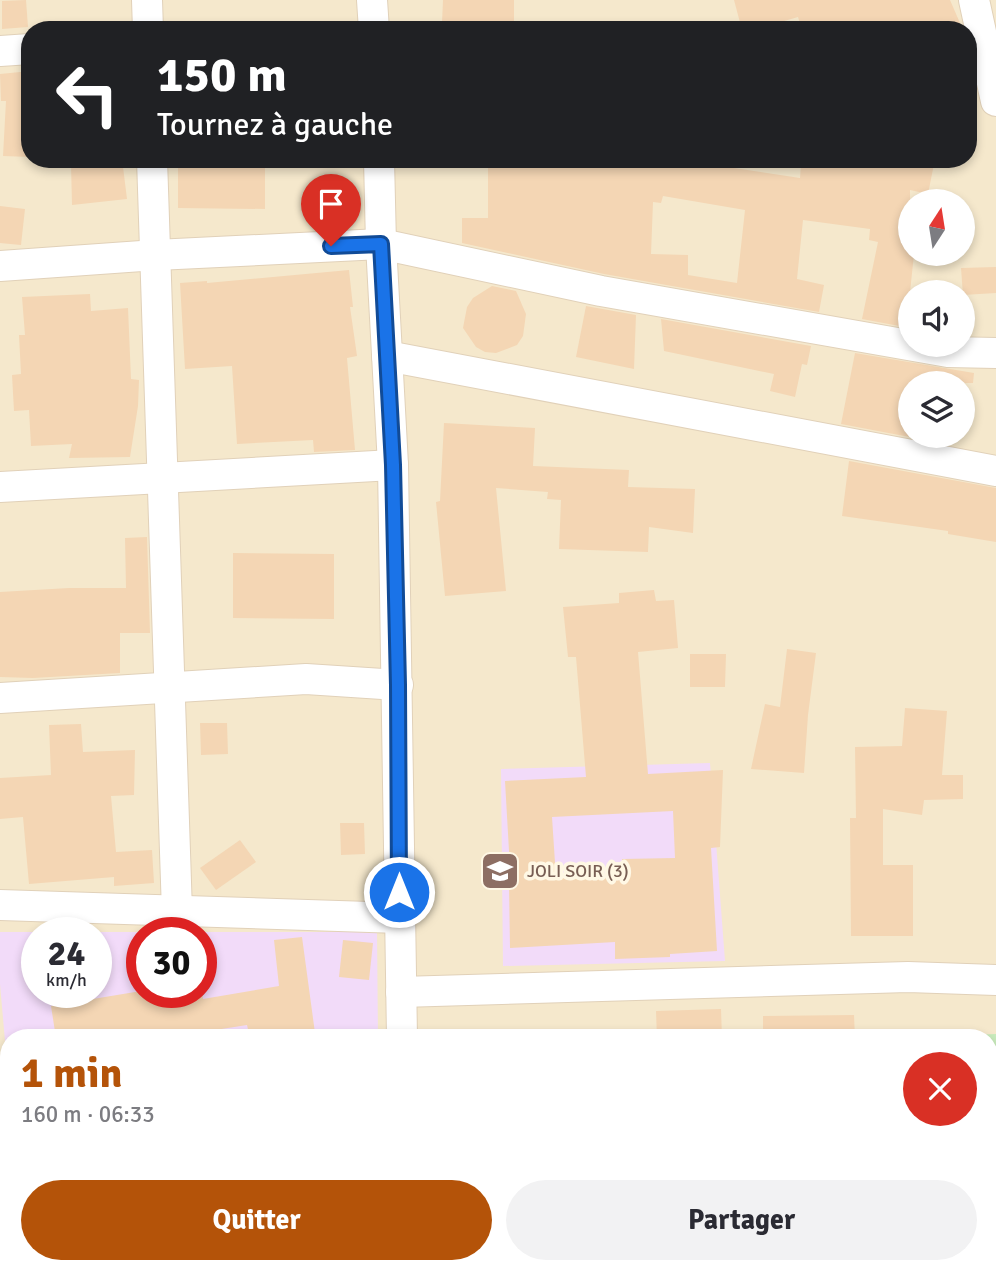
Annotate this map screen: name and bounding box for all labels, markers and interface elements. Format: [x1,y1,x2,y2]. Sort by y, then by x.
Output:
text: 150 m [157,45,287,105]
icon: left [42,49,133,140]
text: Tournez à gauche [157,105,393,144]
pin [301,174,361,246]
icon: arrive [312,185,350,223]
north arrow [898,189,975,266]
map controls [898,189,975,448]
button: sound [898,280,975,357]
button: layers [898,371,975,448]
school or university icon: JOLI SOIR (3) [479,850,521,892]
position arrow [362,855,436,929]
place label: JOLI SOIR (3) [527,860,629,882]
speed limit sign: 30 [126,917,217,1008]
text: 24 [48,932,85,975]
text: km/h [46,969,87,991]
text: 1 min [21,1048,122,1099]
button: close [903,1052,977,1126]
text: 160 m · 06:33 [21,1100,155,1129]
button: Quitter [21,1180,492,1260]
button: Partager [506,1180,977,1260]

